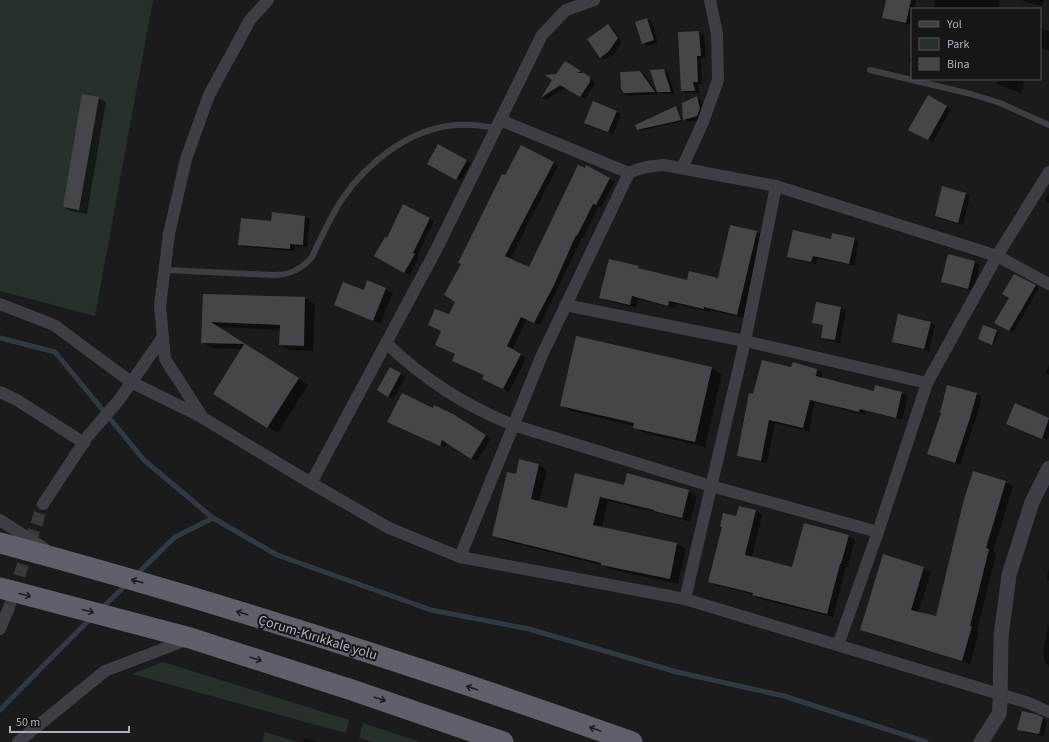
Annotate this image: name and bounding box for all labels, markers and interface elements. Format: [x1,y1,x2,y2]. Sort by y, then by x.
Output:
legend [911,8,1041,80]
text: Yol [946,16,962,33]
text: Park [947,36,969,53]
text: Bina [947,56,970,73]
one-way arrow [131,577,144,584]
one-way arrow [18,592,31,599]
one-way arrow [81,608,94,616]
one-way arrow [236,609,249,616]
street label: Çorum-Kırıkkale yolu [256,610,380,666]
one-way arrow [249,656,262,663]
one-way arrow [467,683,479,691]
one-way arrow [373,696,386,703]
scale bar [10,708,129,734]
text: 50 m [16,714,40,731]
one-way arrow [590,725,602,733]

